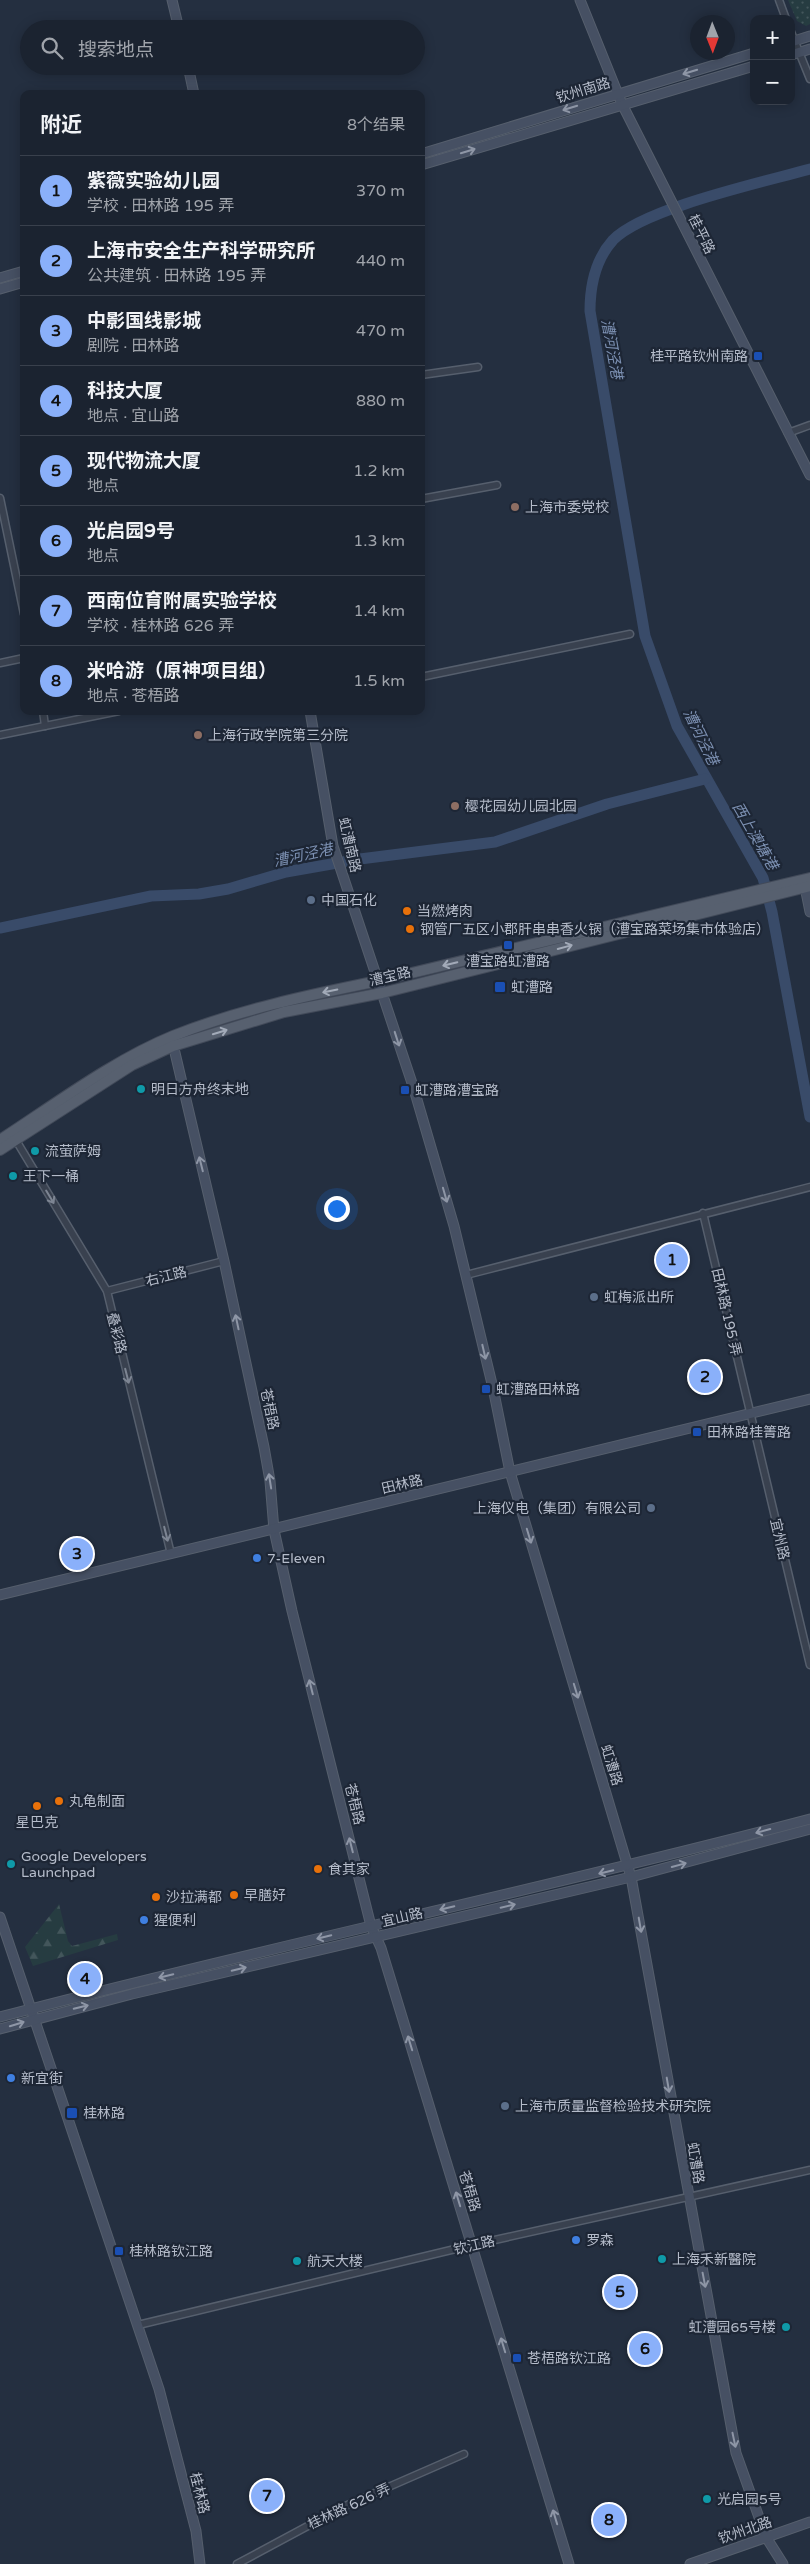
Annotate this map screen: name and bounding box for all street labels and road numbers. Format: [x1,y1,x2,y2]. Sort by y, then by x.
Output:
street label: 钦州南路 [554,74,612,107]
street label: 桂平路 [685,212,718,257]
street label: 虹漕南路 [335,816,364,874]
street label: 漕宝路 [368,963,412,989]
street label: 右江路 [144,1263,189,1290]
street label: 田林路 195 弄 [708,1267,745,1358]
street label: 叠彩路 [103,1311,130,1356]
street label: 苍梧路 [257,1387,282,1431]
street label: 田林路 [380,1471,424,1497]
street label: 宜州路 [767,1517,793,1561]
street label: 虹漕路 [597,1743,626,1788]
street label: 苍梧路 [341,1782,368,1827]
street label: 宜山路 [380,1904,424,1930]
street label: 虹漕路 [683,2141,708,2185]
street label: 苍梧路 [455,2169,484,2214]
street label: 钦江路 [452,2232,496,2258]
street label: 桂林路 [186,2471,213,2516]
street label: 桂林路 626 弄 [305,2480,393,2533]
street label: 钦州北路 [716,2513,774,2548]

